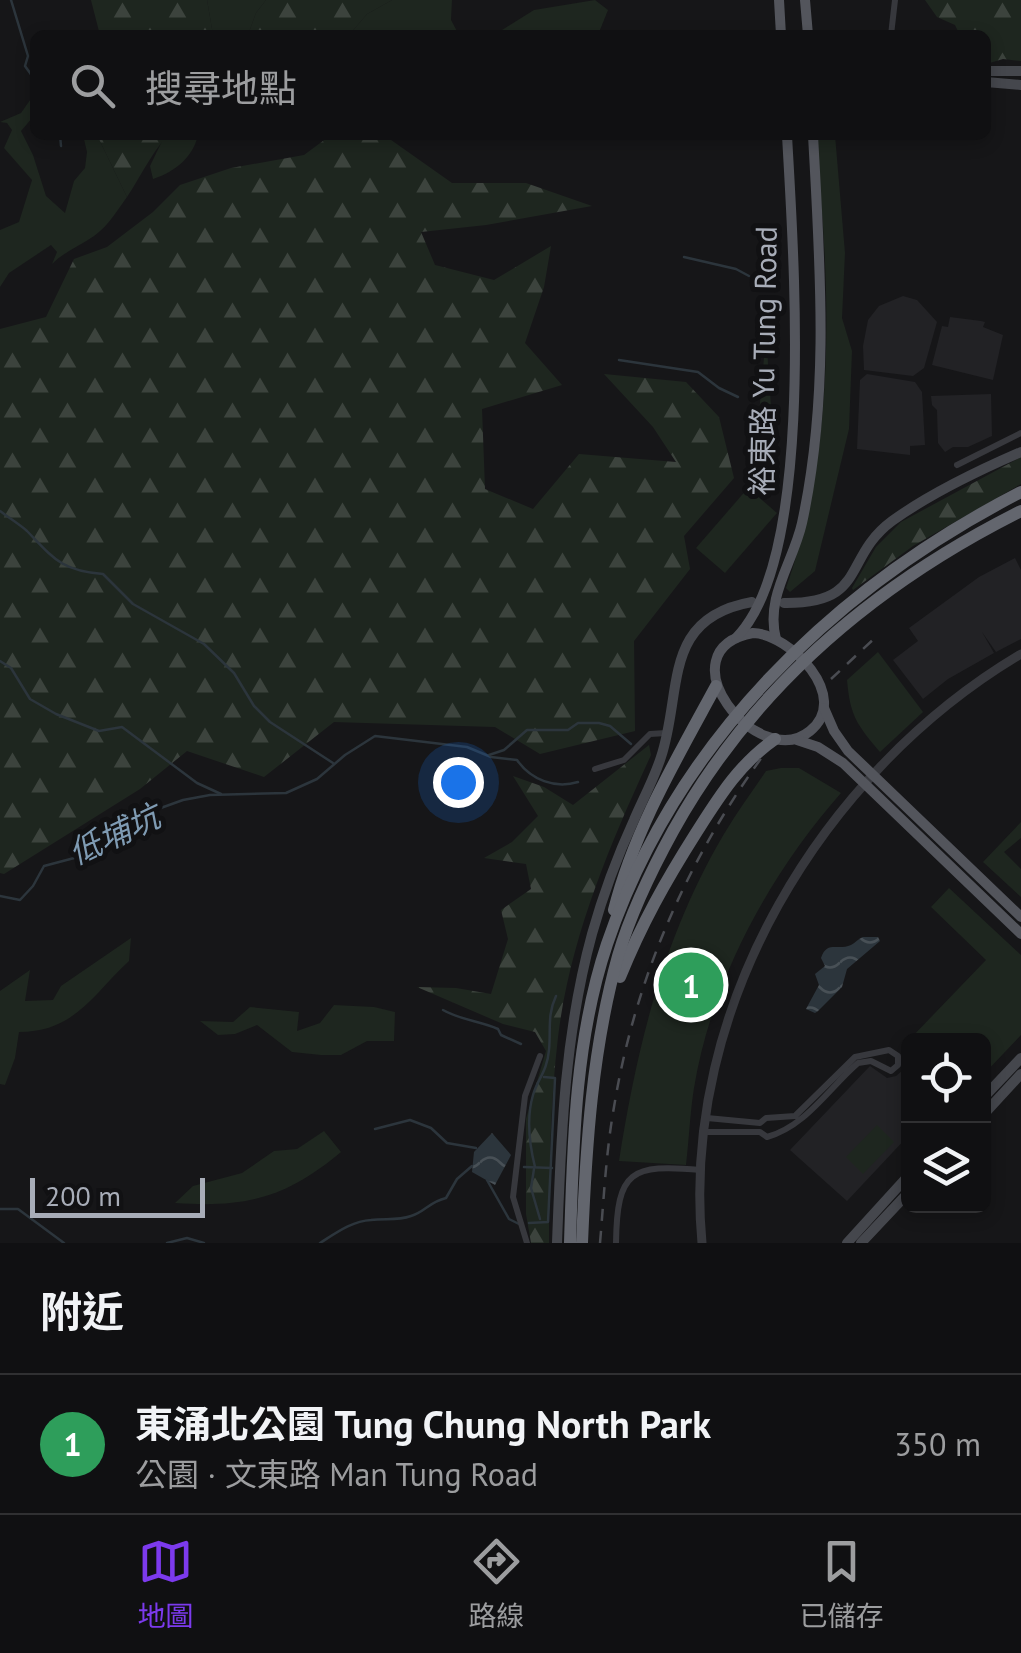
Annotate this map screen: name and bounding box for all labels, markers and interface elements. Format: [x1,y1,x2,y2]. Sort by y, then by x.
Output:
search box [30,30,991,140]
icon: search [65,58,120,113]
text: 搜尋地點 [145,63,297,112]
street label: 裕東路 Yu Tung Road [741,226,785,496]
your location [433,757,484,808]
water label: 低埔坑 [62,793,170,873]
pin: 1 [658,948,724,1022]
map controls [901,1033,991,1213]
button: locate [901,1033,991,1123]
button: layers [901,1123,991,1213]
scale bar [30,1173,205,1218]
text: 200 m [45,1177,121,1214]
text: 附近 [40,1284,124,1339]
text: 東涌北公園 Tung Chung North Park [135,1399,711,1448]
text: 1 [63,1423,82,1465]
text: 350 m [894,1423,981,1465]
text: 公園 · 文東路 Man Tung Road [135,1453,538,1495]
tab: 地圖 [137,1534,194,1634]
tab: 路線 [468,1534,525,1634]
tab: 已儲存 [799,1534,884,1634]

